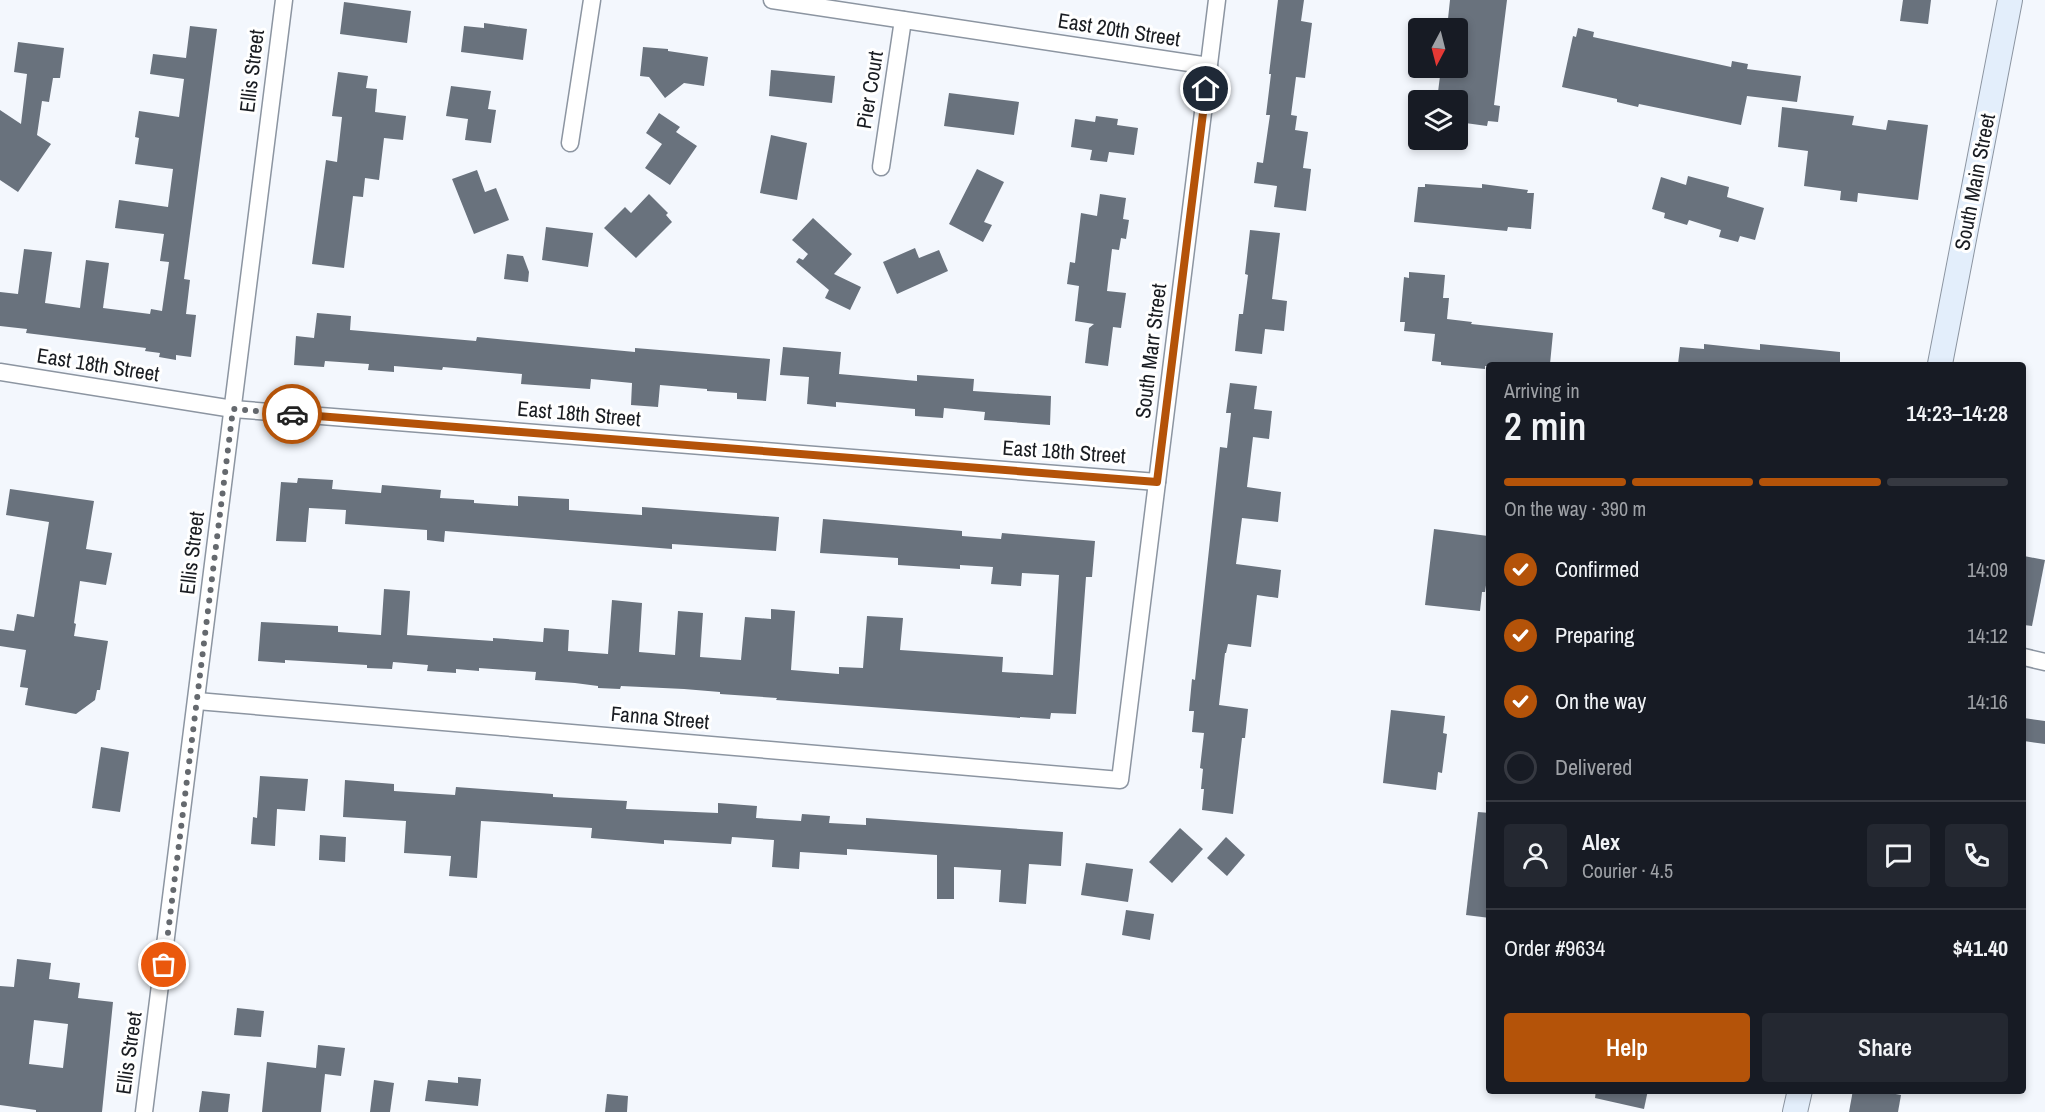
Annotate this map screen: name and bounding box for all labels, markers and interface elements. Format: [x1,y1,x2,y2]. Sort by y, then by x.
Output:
street label: East 20th Street [1056,6,1183,54]
north arrow [1408,18,1468,78]
map controls [1408,18,1468,150]
street label: Ellis Street [232,28,271,114]
street label: Pier Court [849,49,890,131]
pin [1180,63,1231,114]
icon: home [1189,72,1222,105]
button: layers [1408,90,1468,150]
street label: South Main Street [1947,111,2002,253]
street label: South Marr Street [1128,282,1173,420]
street label: East 18th Street [35,341,162,389]
text: Arriving in [1504,377,1580,404]
courier [262,384,322,444]
street label: East 18th Street [516,394,642,433]
icon: car [276,398,309,431]
text: 14:23–14:28 [1906,398,2008,428]
text: 2 min [1504,400,1586,452]
street label: East 18th Street [1001,433,1127,470]
text: On the way · 390 m [1504,495,1646,522]
street label: Ellis Street [172,510,211,596]
icon: check [1504,553,1537,586]
text: Confirmed [1555,554,1639,584]
text: 14:09 [1967,556,2008,583]
icon: check [1504,619,1537,652]
text: Preparing [1555,620,1634,650]
text: 14:12 [1967,622,2008,649]
icon: check [1504,685,1537,718]
text: On the way [1555,686,1646,716]
text: 14:16 [1967,688,2008,715]
street label: Fanna Street [610,699,711,736]
text: Delivered [1555,752,1632,782]
button: person [1504,824,1567,887]
button: chat [1867,824,1930,887]
button: phone [1945,824,2008,887]
text: Alex [1582,827,1620,857]
text: Courier · 4.5 [1582,857,1673,884]
text: Order #9634 [1504,933,1605,963]
text: $41.40 [1953,933,2008,963]
pin [138,939,189,990]
icon: bag [147,948,180,981]
street label: Ellis Street [108,1009,149,1096]
button: Help [1504,1013,1750,1082]
button: Share [1762,1013,2008,1082]

